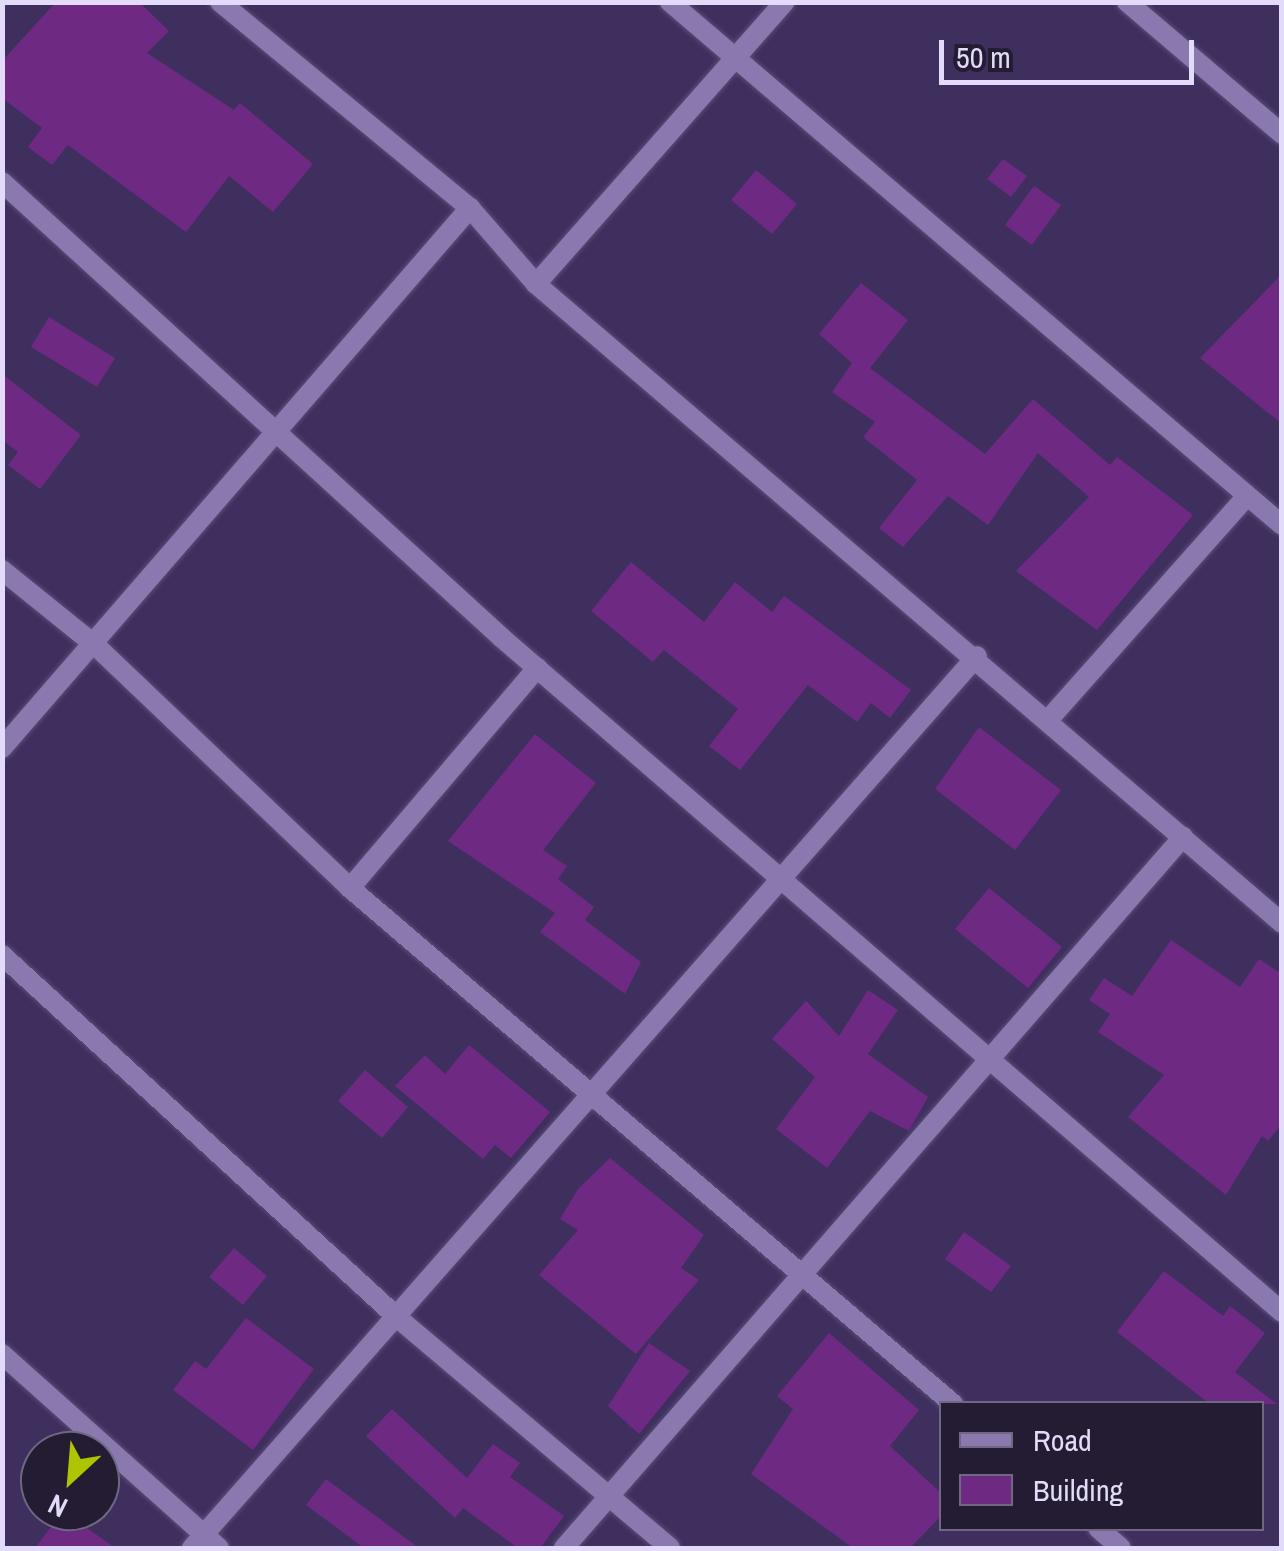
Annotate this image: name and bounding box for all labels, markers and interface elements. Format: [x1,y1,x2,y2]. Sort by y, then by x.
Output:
scale bar [944,20,1199,82]
text: 50 m [956,37,1011,77]
legend [939,1401,1264,1531]
text: Road [1033,1420,1092,1460]
north arrow [20,1431,120,1531]
text: Building [1033,1470,1123,1510]
text: N [42,1485,74,1527]

